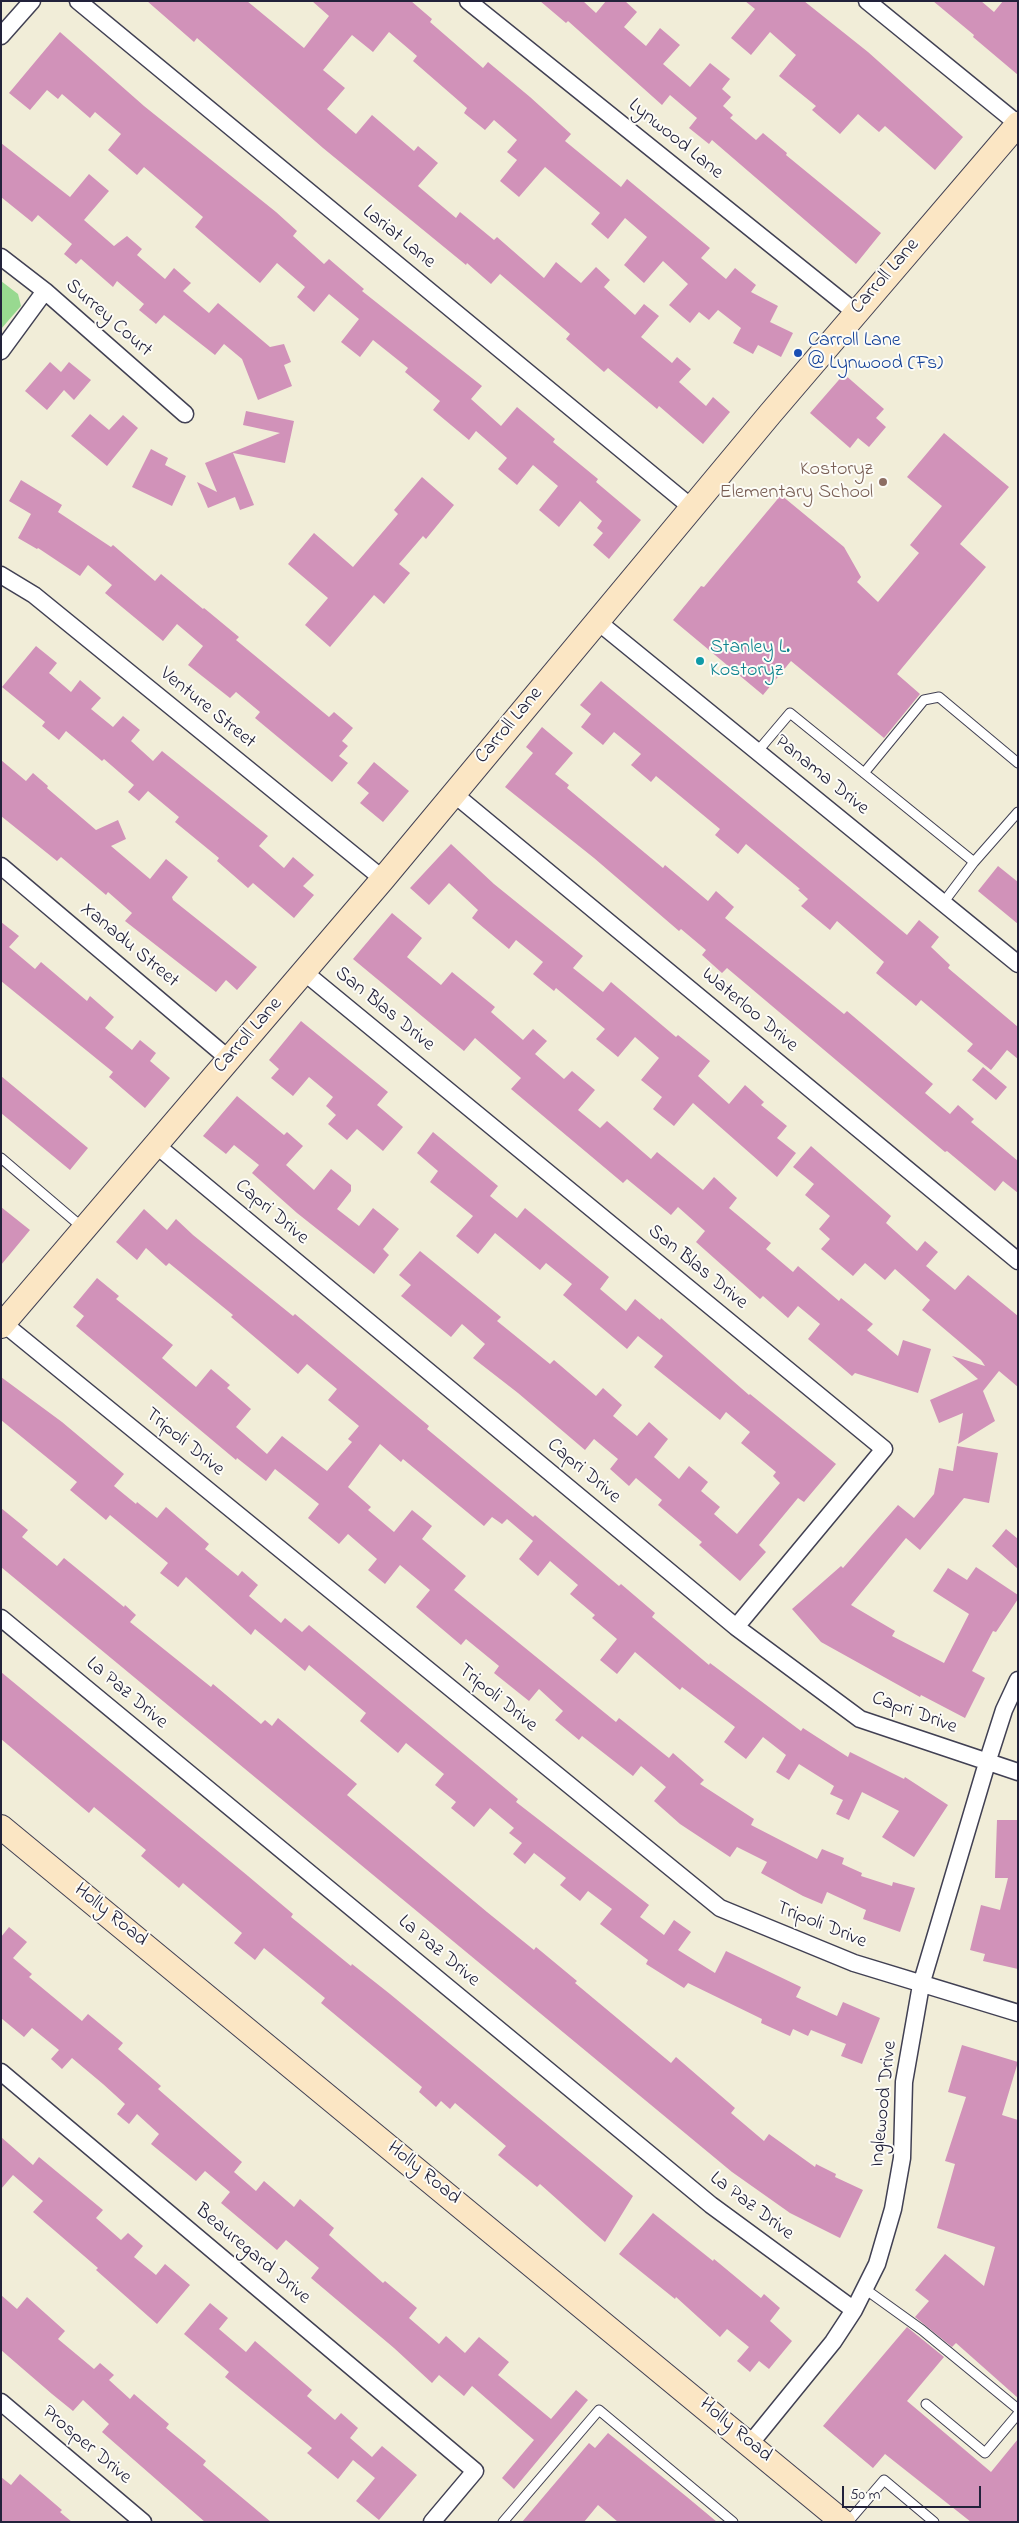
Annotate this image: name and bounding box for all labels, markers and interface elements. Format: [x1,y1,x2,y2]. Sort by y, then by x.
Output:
street label: Lynwood Lane [623,94,727,186]
street label: Lariat Lane [356,201,440,275]
street label: Carroll Lane [847,234,925,320]
street label: Surrey Court [60,275,156,363]
place label: Carroll Lane @ Lynwood (Fs) [808,330,943,377]
marker: Carroll Lane @ Lynwood (Fs) [792,347,804,359]
place label: Kostoryz Elementary School [720,459,873,506]
marker: Kostoryz Elementary School [877,476,889,488]
place label: Stanley L. Kostoryz [710,637,790,684]
marker: Stanley L. Kostoryz [694,655,706,667]
street label: Venture Street [154,663,260,755]
street label: Carroll Lane [471,683,549,769]
street label: Panama Drive [769,731,873,821]
street label: Xanadu Street [75,898,183,994]
street label: San Blas Drive [329,962,439,1058]
street label: Waterloo Drive [696,964,802,1058]
street label: Carroll Lane [210,993,288,1079]
street label: Capri Drive [229,1175,313,1251]
street label: San Blas Drive [642,1220,752,1316]
street label: Tripoli Drive [139,1404,229,1482]
street label: Capri Drive [541,1434,625,1510]
street label: La Paz Drive [80,1653,172,1735]
street label: Tripoli Drive [452,1660,542,1738]
street label: Capri Drive [868,1687,960,1741]
street label: Holly Road [68,1879,152,1953]
street label: Tripoli Drive [772,1897,870,1955]
street label: La Paz Drive [392,1911,484,1993]
street label: Inglewood Drive [866,2040,904,2168]
street label: Holly Road [381,2137,465,2211]
street label: La Paz Drive [704,2167,798,2247]
street label: Beauregard Drive [189,2200,315,2310]
street label: Holly Road [694,2394,776,2468]
street label: Prosper Drive [36,2401,136,2491]
scale bar [844,2476,983,2508]
text: 50 m [850,2484,880,2506]

